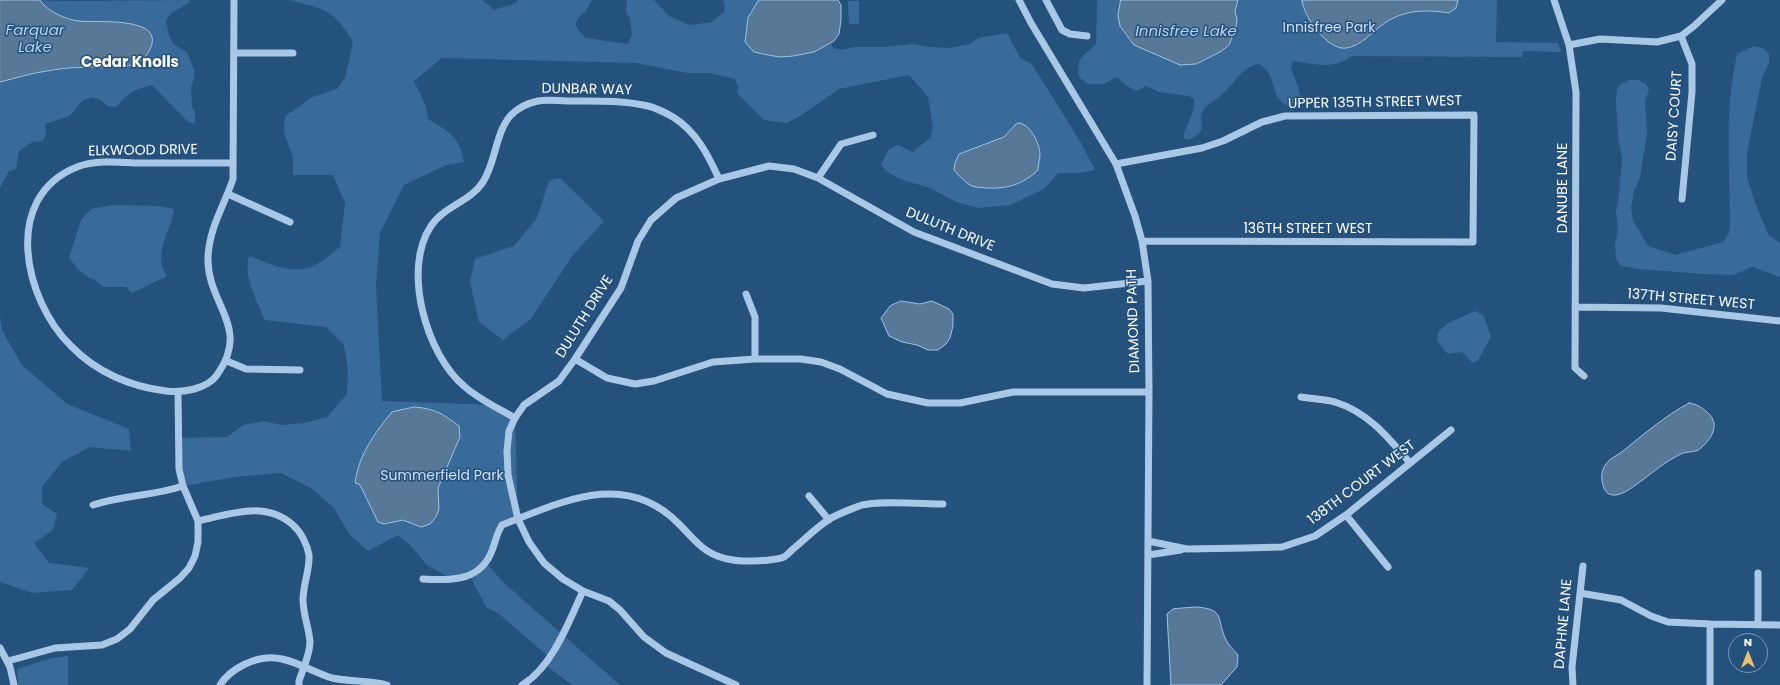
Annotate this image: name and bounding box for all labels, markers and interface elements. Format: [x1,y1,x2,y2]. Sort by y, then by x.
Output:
park label: Innisfree Park [1282,20,1376,36]
water label: Farquar Lake [6,22,64,57]
water label: Innisfree Lake [1135,23,1237,41]
district label: Cedar Knolls [81,54,179,72]
street label: DAISY COURT [1663,70,1687,162]
street label: DUNBAR WAY [541,81,633,99]
street label: UPPER 135TH STREET WEST [1288,93,1462,113]
street label: ELKWOOD DRIVE [88,142,198,160]
street label: DANUBE LANE [1555,143,1571,233]
street label: DULUTH DRIVE [903,205,997,255]
street label: 136TH STREET WEST [1243,221,1373,237]
street label: DIAMOND PATH [1124,269,1144,373]
street label: DULUTH DRIVE [553,273,617,361]
street label: 137TH STREET WEST [1627,286,1755,314]
street label: 138TH COURT WEST [1305,437,1419,529]
park label: Summerfield Park [380,468,504,484]
street label: DAPHNE LANE [1552,578,1576,670]
north arrow [1728,633,1768,673]
text: N [1744,634,1752,650]

